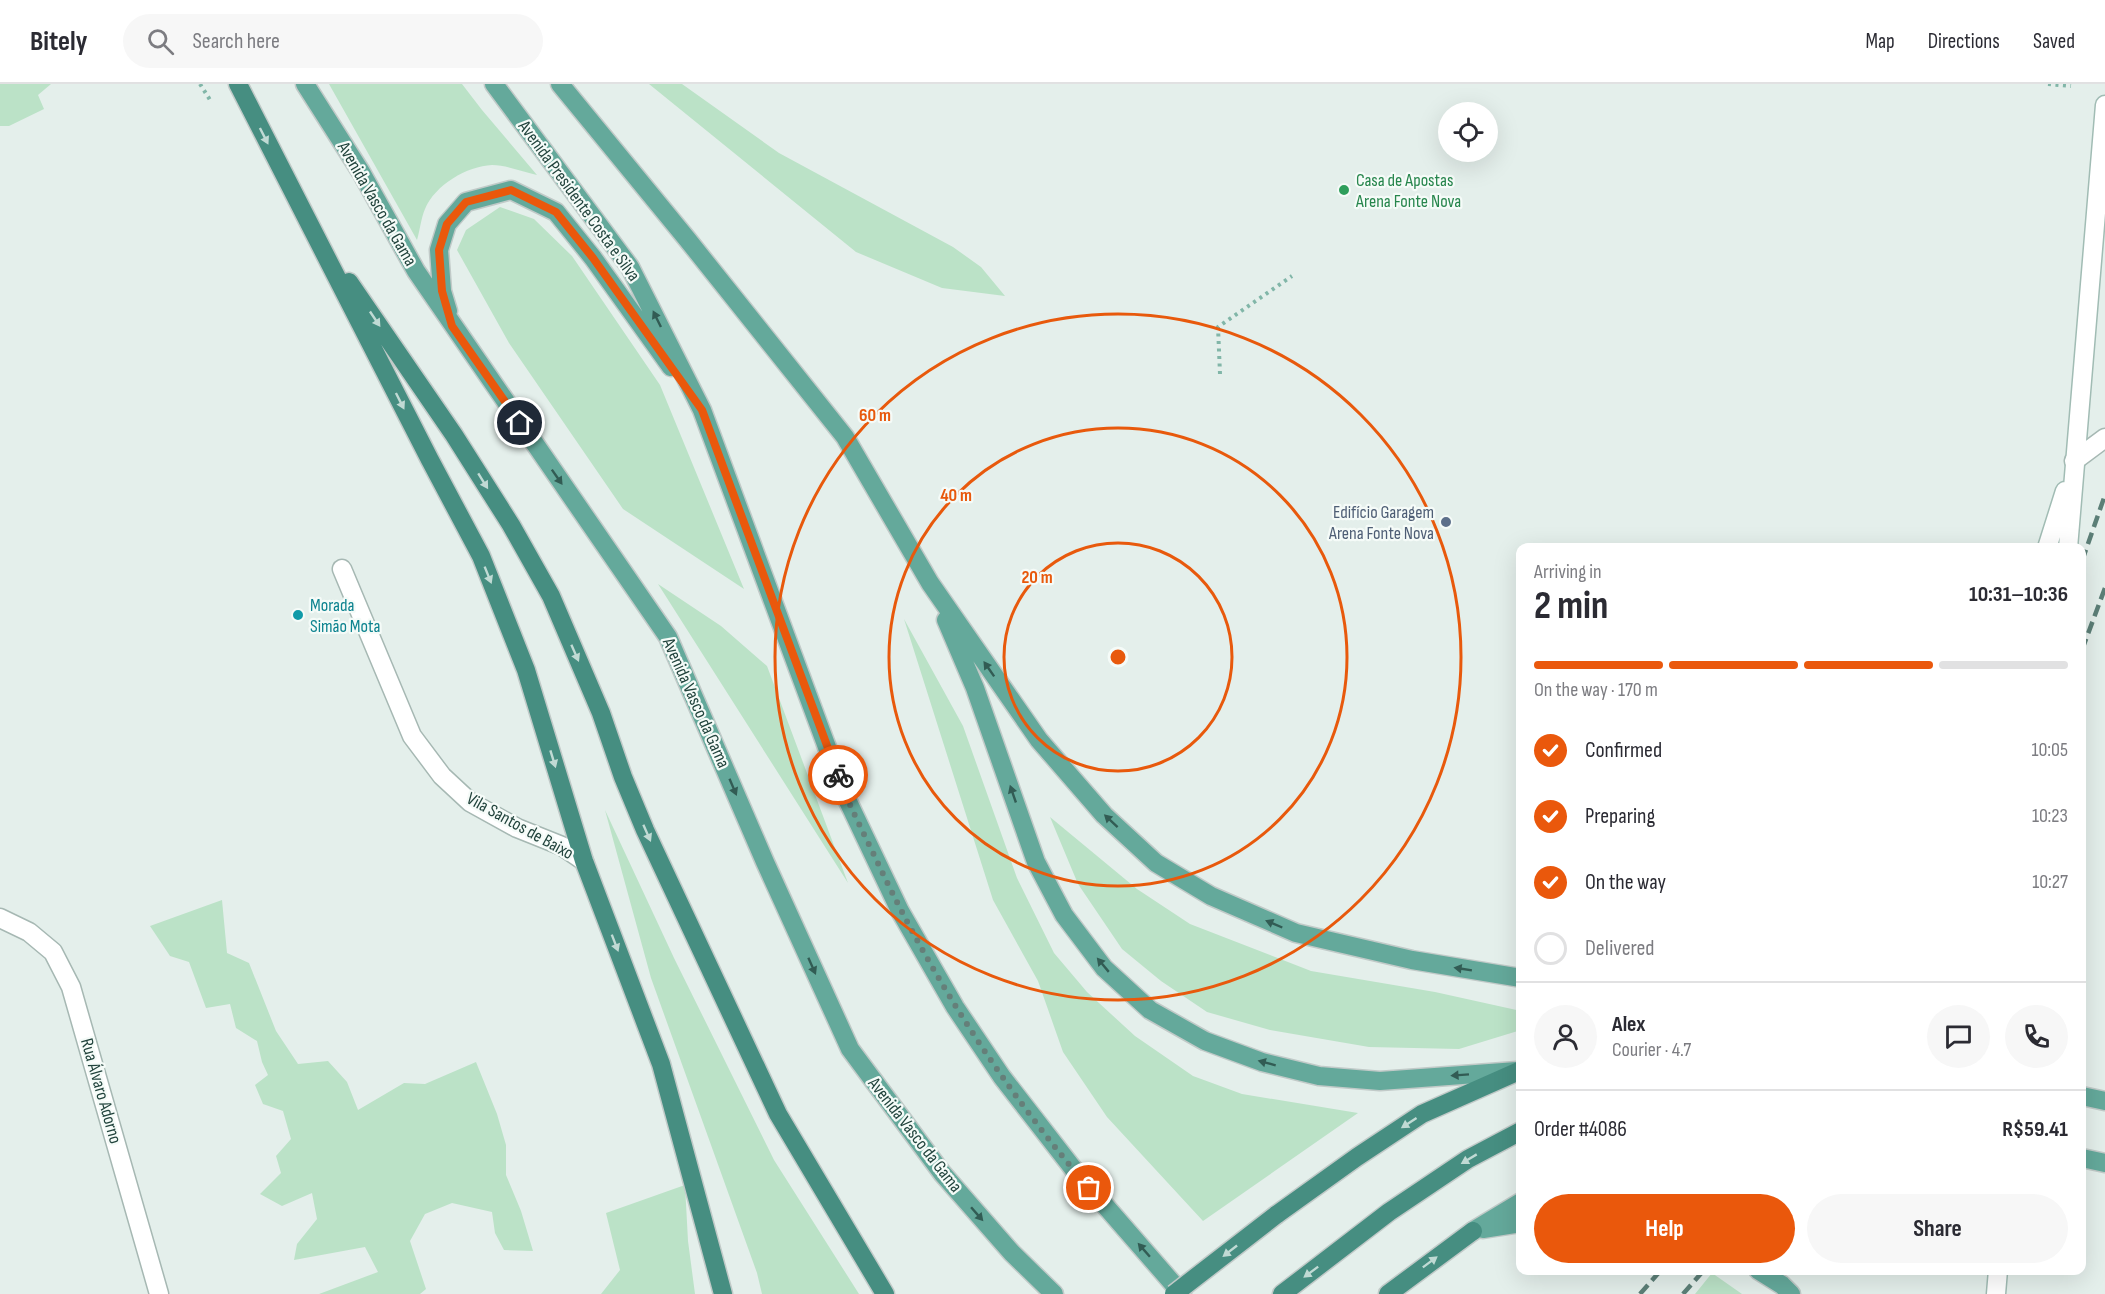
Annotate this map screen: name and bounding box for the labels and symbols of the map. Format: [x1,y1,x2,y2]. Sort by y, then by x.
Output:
street label: Avenida Presidente Costa e Silva [513,116,644,285]
one-way arrow [260,128,269,145]
street label: Avenida Vasco da Gama [332,137,421,270]
place label: Casa de Apostas Arena Fonte Nova [1355,170,1461,212]
marker: Casa de Apostas Arena Fonte Nova [1337,183,1351,197]
one-way arrow [369,310,381,326]
one-way arrow [653,311,662,328]
one-way arrow [395,393,404,410]
pin [494,397,545,448]
text: 60 m [859,405,891,426]
one-way arrow [551,469,563,485]
one-way arrow [477,473,488,489]
text: 40 m [940,485,972,506]
place label: Edifício Garagem Arena Fonte Nova [1328,502,1434,544]
marker: Edifício Garagem Arena Fonte Nova [1439,515,1453,529]
one-way arrow [484,566,493,584]
text: 20 m [1021,567,1053,588]
place label: Morada Simão Mota [310,595,380,637]
marker: Morada Simão Mota [291,608,305,622]
street label: Avenida Vasco da Gama [658,634,734,771]
one-way arrow [570,644,580,662]
centre of rings [1108,647,1128,667]
one-way arrow [983,661,995,677]
courier [808,745,868,805]
one-way arrow [549,750,558,768]
one-way arrow [728,779,738,797]
one-way arrow [1008,785,1017,803]
street label: Vila Santos de Baixo [463,788,577,864]
one-way arrow [1103,814,1118,828]
one-way arrow [642,825,652,843]
one-way arrow [1265,919,1283,928]
one-way arrow [611,935,621,953]
one-way arrow [807,957,817,975]
one-way arrow [1096,957,1109,973]
one-way arrow [1454,964,1473,973]
street label: Rua Álvaro Adorno [76,1036,126,1146]
one-way arrow [1258,1058,1276,1067]
one-way arrow [1451,1070,1470,1080]
street label: Avenida Vasco da Gama [863,1073,966,1197]
one-way arrow [1401,1117,1417,1128]
one-way arrow [1461,1154,1478,1164]
pin [1063,1162,1114,1213]
one-way arrow [971,1206,984,1222]
one-way arrow [1137,1242,1150,1258]
one-way arrow [1222,1245,1238,1257]
one-way arrow [1422,1256,1438,1268]
one-way arrow [1303,1266,1319,1278]

